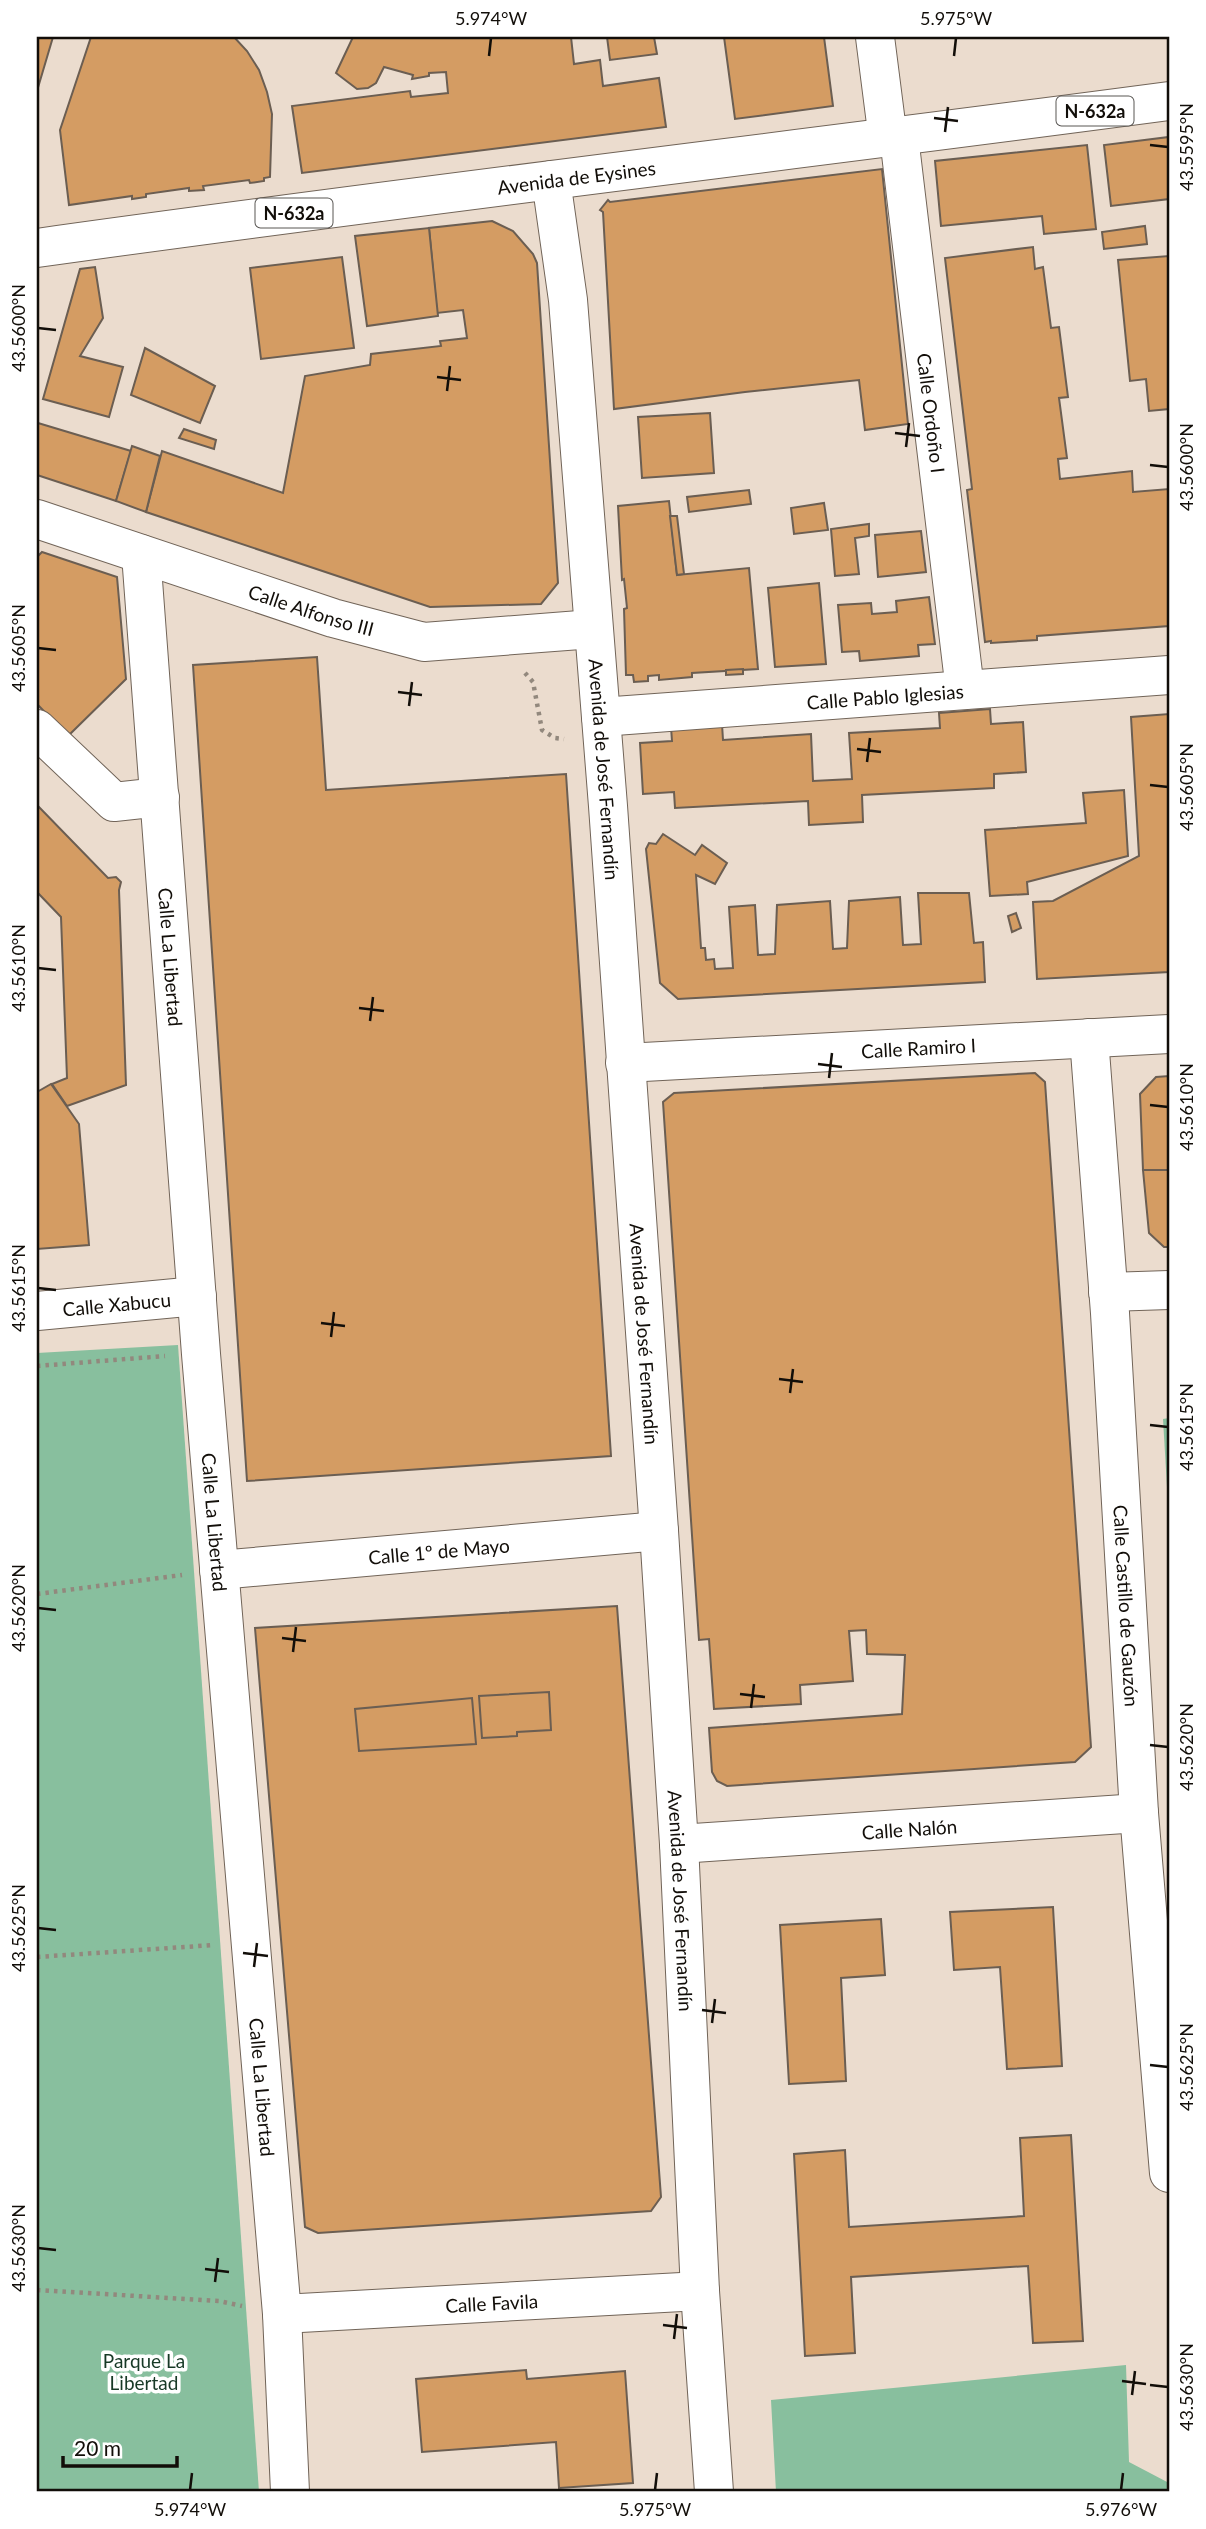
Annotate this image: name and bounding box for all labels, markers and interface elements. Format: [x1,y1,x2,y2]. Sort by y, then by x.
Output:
text: 5.974°W [455,7,527,29]
text: 5.975°W [920,7,992,29]
road number: N-632a [1056,96,1134,126]
text: 43.5595°N [1175,103,1197,191]
street label: Avenida de Eysines [496,155,657,198]
road number: N-632a [256,198,332,228]
text: 43.5600°N [7,284,29,372]
street label: Calle Ordoño I [913,352,951,474]
text: 43.5600°N [1175,423,1197,511]
street label: Calle Alfonso III [246,579,377,640]
text: 43.5605°N [7,604,29,692]
street label: Avenida de José Fernandín [585,658,625,881]
street label: Calle Pablo Iglesias [806,679,965,713]
text: 43.5605°N [1175,743,1197,831]
street label: Calle La Libertad [155,887,188,1027]
text: 43.5610°N [7,924,29,1012]
street label: Calle Ramiro I [861,1033,977,1062]
text: 43.5610°N [1175,1063,1197,1151]
street label: Avenida de José Fernandín [626,1222,664,1445]
text: 43.5615°N [7,1244,29,1332]
street label: Calle Xabucu [62,1287,172,1320]
text: 43.5615°N [1175,1383,1197,1471]
street label: Calle La Libertad [198,1452,232,1592]
street label: Calle Castillo de Gauzón [1110,1504,1144,1707]
street label: Calle 1º de Mayo [367,1533,511,1569]
text: 43.5620°N [7,1564,29,1652]
text: 43.5620°N [1175,1703,1197,1791]
street label: Avenida de José Fernandín [664,1789,698,2012]
street label: Calle Nalón [861,1814,958,1843]
text: 43.5625°N [7,1884,29,1972]
street label: Calle La Libertad [246,2017,280,2157]
text: 43.5625°N [1175,2023,1197,2111]
text: 43.5630°N [7,2204,29,2292]
street label: Calle Favila [445,2288,539,2317]
text: 43.5630°N [1175,2343,1197,2431]
park label: Parque La Libertad [103,2349,185,2394]
scale bar [63,2424,177,2468]
text: 20 m [74,2435,121,2460]
text: 5.974°W [154,2498,226,2520]
text: 5.975°W [619,2498,691,2520]
text: 5.976°W [1085,2498,1157,2520]

